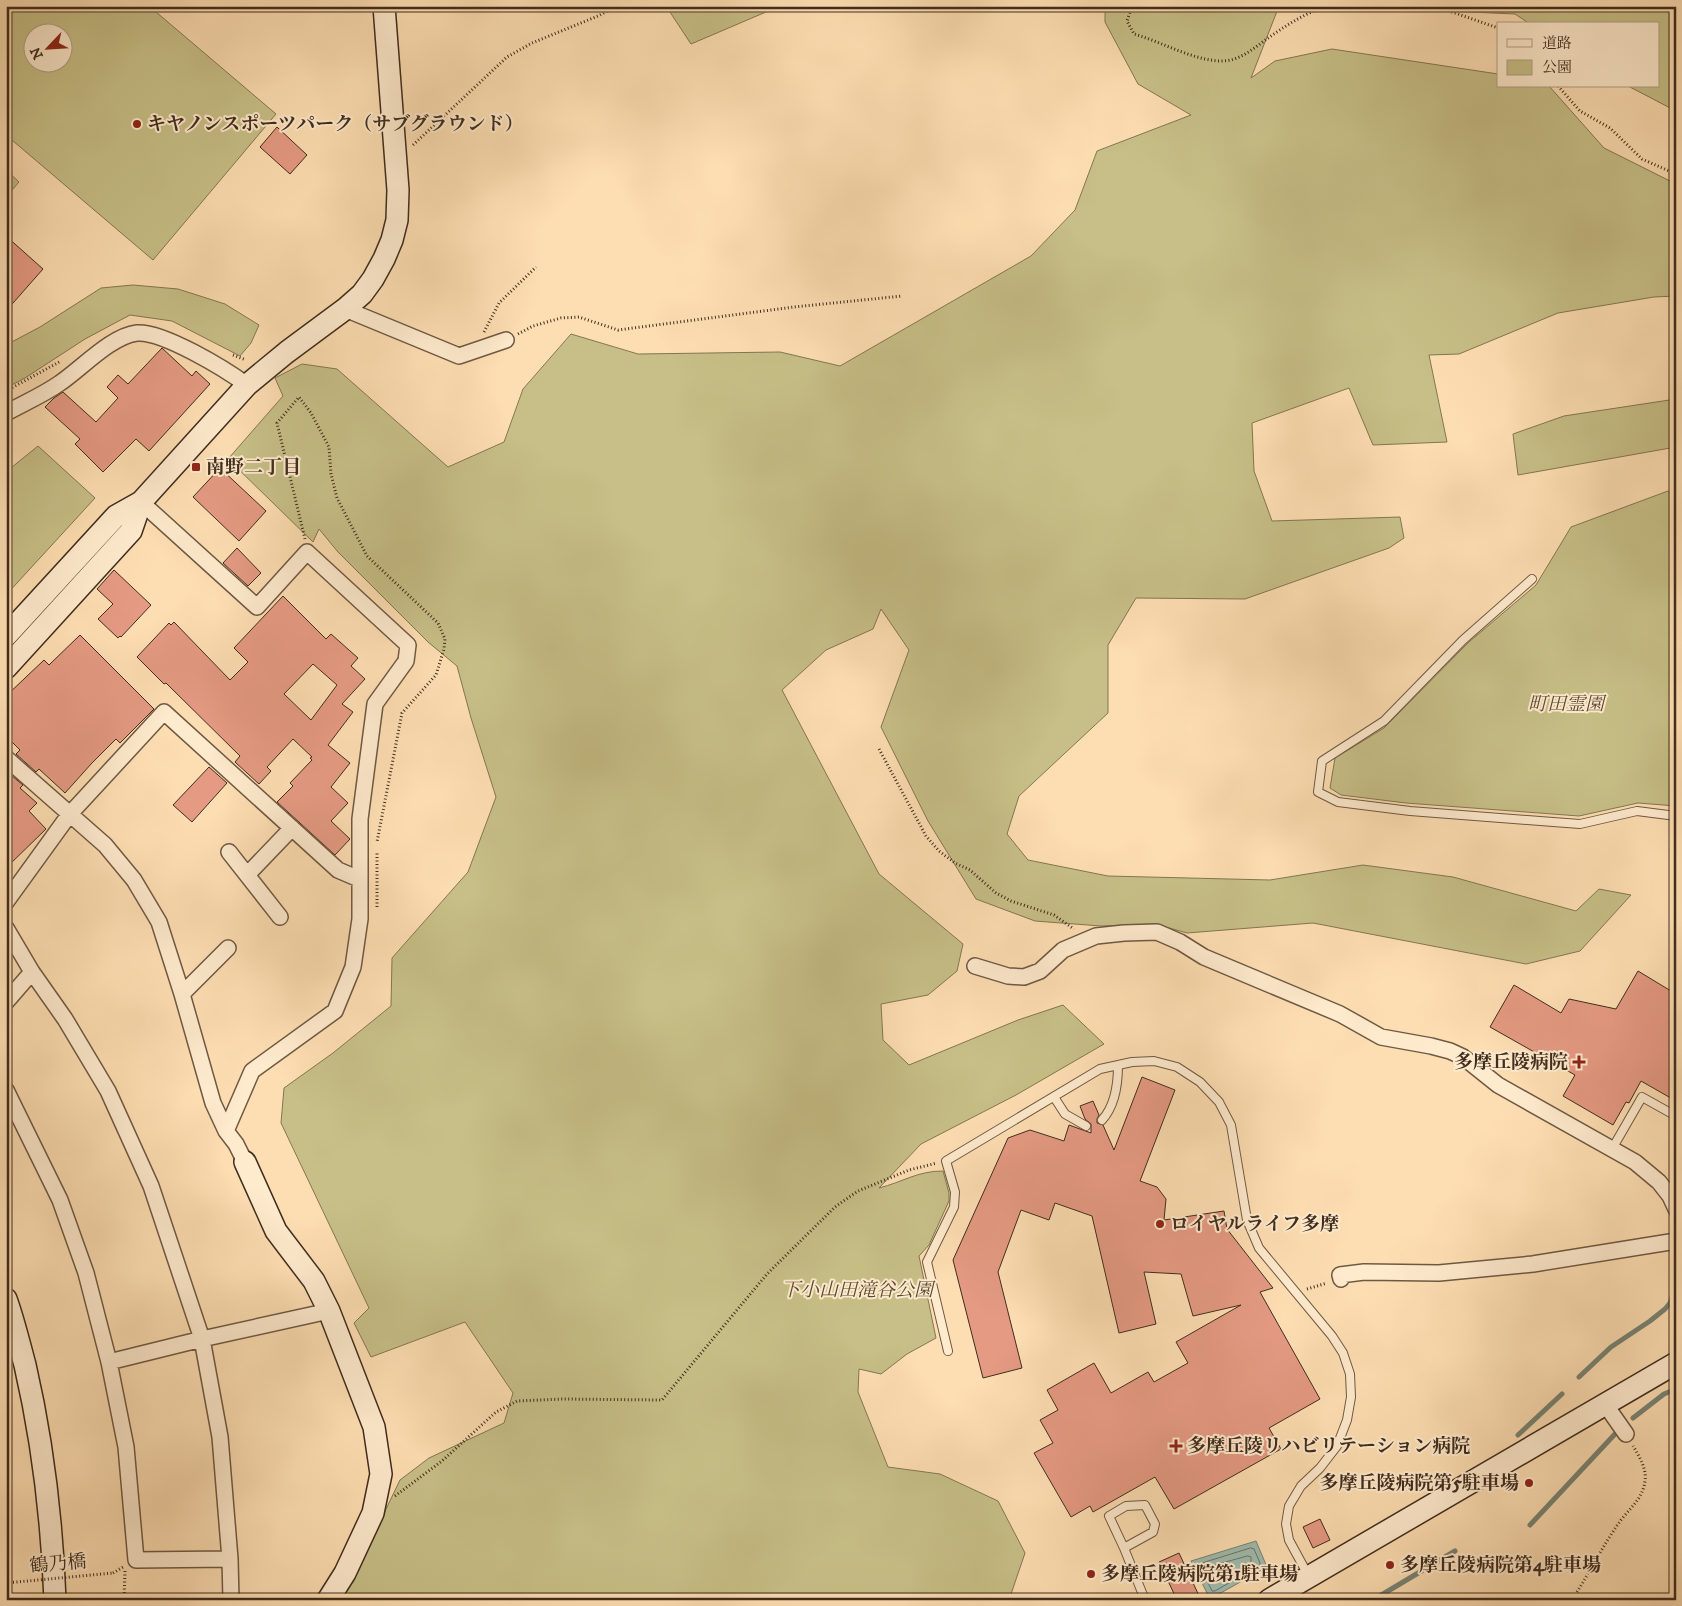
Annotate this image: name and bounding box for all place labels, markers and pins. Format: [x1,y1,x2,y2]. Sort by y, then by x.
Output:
place label: キヤノンスポーツパーク（サブグラウンド） [147,113,524,136]
marker: キヤノンスポーツパーク（サブグラウンド） [131,118,143,130]
place label: 南野二丁目 [206,456,301,479]
marker: 南野二丁目 [190,461,202,473]
place label: 多摩丘陵病院 [1454,1051,1568,1074]
marker: 多摩丘陵病院 [1572,1055,1586,1069]
place label: ロイヤルライフ多摩 [1170,1213,1339,1236]
marker: ロイヤルライフ多摩 [1154,1218,1166,1230]
place label: 多摩丘陵リハビリテーション病院 [1187,1435,1470,1458]
marker: 多摩丘陵リハビリテーション病院 [1169,1439,1183,1453]
place label: 多摩丘陵病院第5駐車場 [1320,1472,1519,1495]
marker: 多摩丘陵病院第5駐車場 [1523,1477,1535,1489]
place label: 多摩丘陵病院第4駐車場 [1400,1554,1601,1577]
marker: 多摩丘陵病院第4駐車場 [1384,1559,1396,1571]
place label: 多摩丘陵病院第1駐車場 [1101,1563,1298,1586]
marker: 多摩丘陵病院第1駐車場 [1085,1568,1097,1580]

